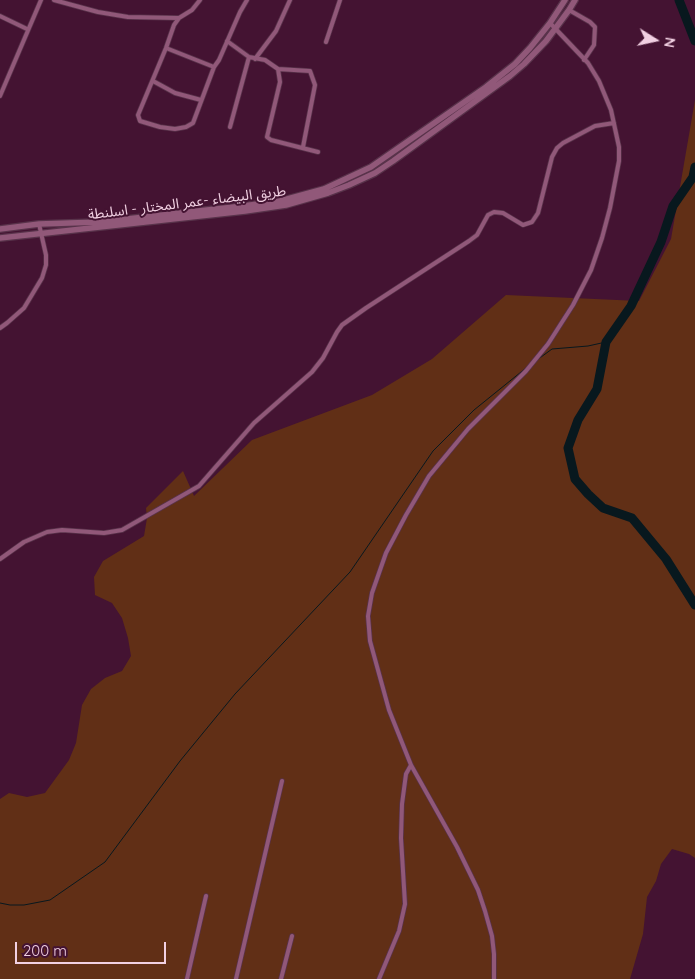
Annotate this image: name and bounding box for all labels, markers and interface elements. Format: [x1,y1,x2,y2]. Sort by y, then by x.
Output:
north arrow [630,15,680,65]
text: N [660,36,680,49]
street label: طريق البيضاء -عمر المختار - اسلنطة [87,183,287,223]
scale bar [18,932,169,964]
text: 200 m [23,941,67,960]

